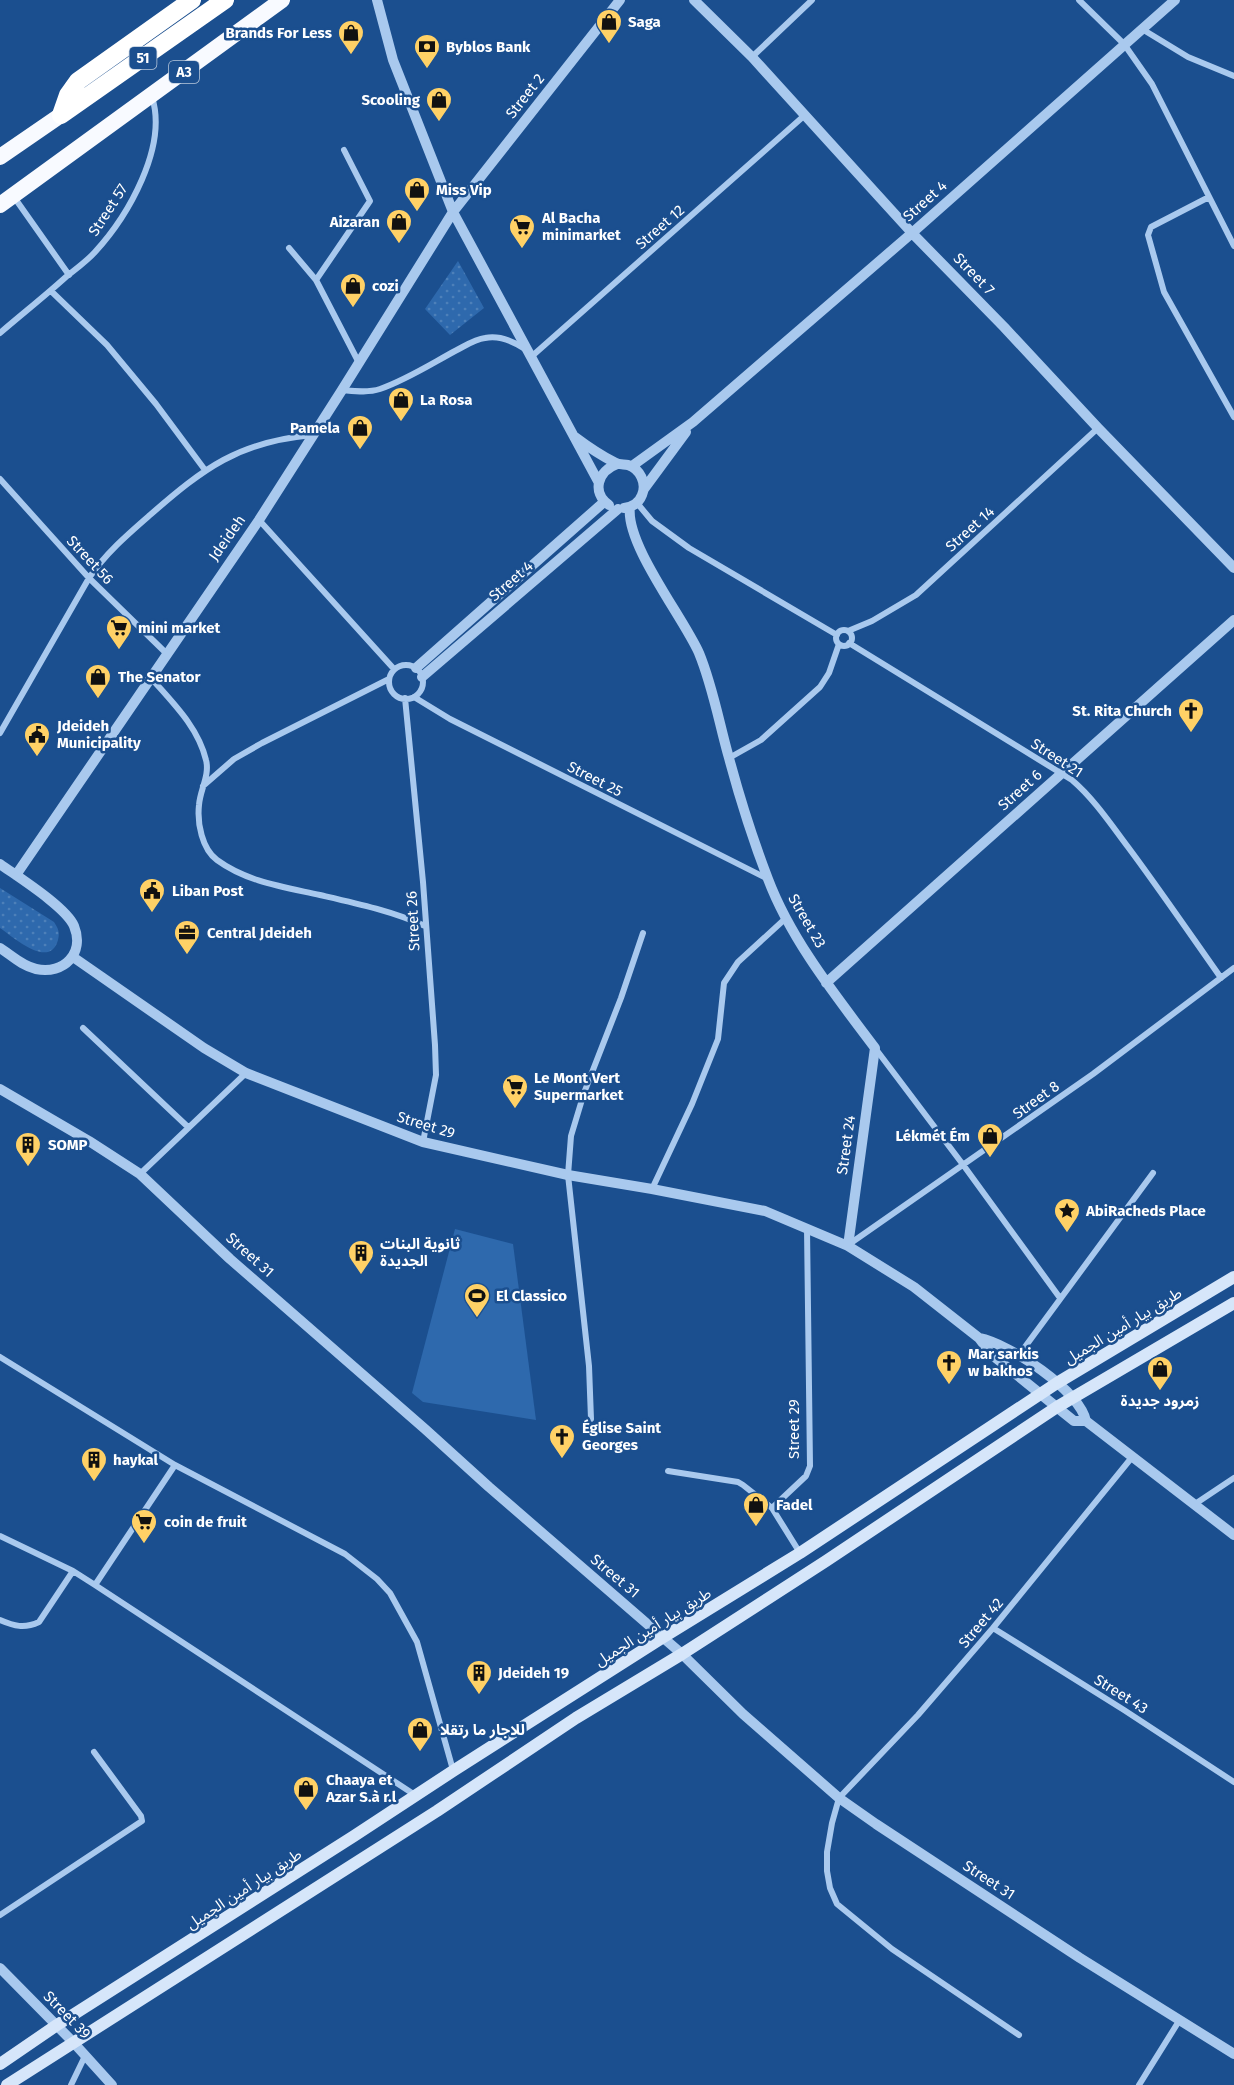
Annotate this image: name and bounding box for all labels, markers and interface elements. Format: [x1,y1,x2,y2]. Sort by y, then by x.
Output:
shop icon: Saga [594,7,624,45]
place label: Saga [628,13,661,31]
shop icon: Brands For Less [336,18,366,56]
place label: Brands For Less [225,24,332,42]
bank icon: Byblos Bank [412,32,442,70]
place label: Byblos Bank [446,38,531,56]
road number: 51 [130,47,156,69]
road number: A3 [169,61,199,83]
street label: Street 2 [502,70,548,122]
shop icon: Scooling [424,85,454,123]
place label: Scooling [361,91,421,109]
shop icon: Miss Vip [402,175,432,213]
street label: Street 4 [899,177,951,225]
street label: Street 57 [85,180,132,239]
place label: Miss Vip [436,181,492,199]
street label: Street 12 [632,201,688,253]
shop icon: Aizaran [384,207,414,245]
place label: Al Bacha minimarket [541,209,621,244]
supermarket icon: Al Bacha minimarket [507,212,537,250]
place label: Aizaran [329,213,380,231]
street label: Street 7 [950,249,999,299]
shop icon: cozi [338,271,368,309]
place label: cozi [372,277,399,295]
shop icon: La Rosa [386,385,416,423]
place label: La Rosa [420,391,472,409]
shop icon: Pamela [345,413,375,451]
place label: Pamela [290,419,340,437]
street label: Street 14 [942,503,998,555]
street label: Jdeideh [205,512,249,564]
street label: Street 56 [63,532,117,588]
street label: Street 4 [485,557,537,605]
supermarket icon: mini market [104,613,134,651]
place label: mini market [138,619,221,637]
shop icon: The Senator [83,662,113,700]
place label: The Senator [118,668,202,686]
church icon: St. Rita Church [1176,696,1206,734]
place label: St. Rita Church [1072,702,1172,720]
place label: Jdeideh Municipality [56,717,141,752]
public building icon: Jdeideh Municipality [22,720,52,758]
street label: Street 21 [1028,735,1086,781]
street label: Street 25 [564,757,626,801]
street label: Street 6 [994,766,1046,814]
public building icon: Liban Post [137,876,167,914]
place label: Liban Post [172,882,244,900]
street label: Street 26 [402,891,424,951]
street label: Street 23 [784,891,830,951]
office icon: Central Jdeideh [172,918,202,956]
place label: Central Jdeideh [207,924,312,942]
place label: Le Mont Vert Supermarket [534,1069,624,1104]
supermarket icon: Le Mont Vert Supermarket [500,1072,530,1110]
street label: Street 8 [1009,1077,1063,1123]
street label: Street 29 [395,1108,457,1142]
street label: Street 24 [833,1114,859,1176]
shop icon: Lékmét Ém [975,1121,1005,1159]
place label: Lékmét Ém [895,1127,970,1145]
building icon: SOMP [13,1130,43,1168]
place label: SOMP [48,1136,88,1154]
place icon: AbiRacheds Place [1052,1196,1082,1234]
place label: AbiRacheds Place [1085,1202,1206,1220]
street label: Street 31 [222,1229,278,1281]
place label: ثانوية البنات الجديدة [380,1235,460,1270]
building icon: ثانوية البنات الجديدة [346,1238,376,1276]
sports icon: El Classico [462,1281,492,1319]
street label: طريق بيار أمين الجميل [1061,1284,1186,1369]
place label: El Classico [496,1287,567,1305]
place label: Mar sarkis w bakhos [968,1345,1039,1380]
church icon: Mar sarkis w bakhos [934,1348,964,1386]
shop icon: زمرود جديدة [1145,1354,1175,1392]
place label: زمرود جديدة [1121,1392,1199,1410]
street label: Street 29 [785,1399,803,1459]
place label: Église Saint Georges [582,1419,661,1454]
church icon: Église Saint Georges [547,1422,577,1460]
building icon: haykal [79,1445,109,1483]
place label: haykal [113,1451,159,1469]
shop icon: Fadel [741,1490,771,1528]
place label: Fadel [776,1496,813,1514]
supermarket icon: coin de fruit [129,1507,159,1545]
place label: coin de fruit [164,1513,247,1531]
street label: Street 31 [587,1550,643,1602]
street label: طريق بيار أمين الجميل [591,1584,715,1671]
street label: Street 42 [955,1594,1007,1652]
building icon: Jdeideh 19 [464,1658,494,1696]
place label: Jdeideh 19 [497,1664,569,1682]
street label: Street 43 [1091,1670,1151,1718]
shop icon: للاجار ما رتقلا [405,1715,435,1753]
place label: للاجار ما رتقلا [440,1721,525,1739]
place label: Chaaya et Azar S.à r.l [325,1771,397,1806]
shop icon: Chaaya et Azar S.à r.l [291,1774,321,1812]
street label: طريق بيار أمين الجميل [183,1845,306,1934]
street label: Street 31 [960,1857,1018,1903]
street label: Street 39 [40,1987,94,2043]

